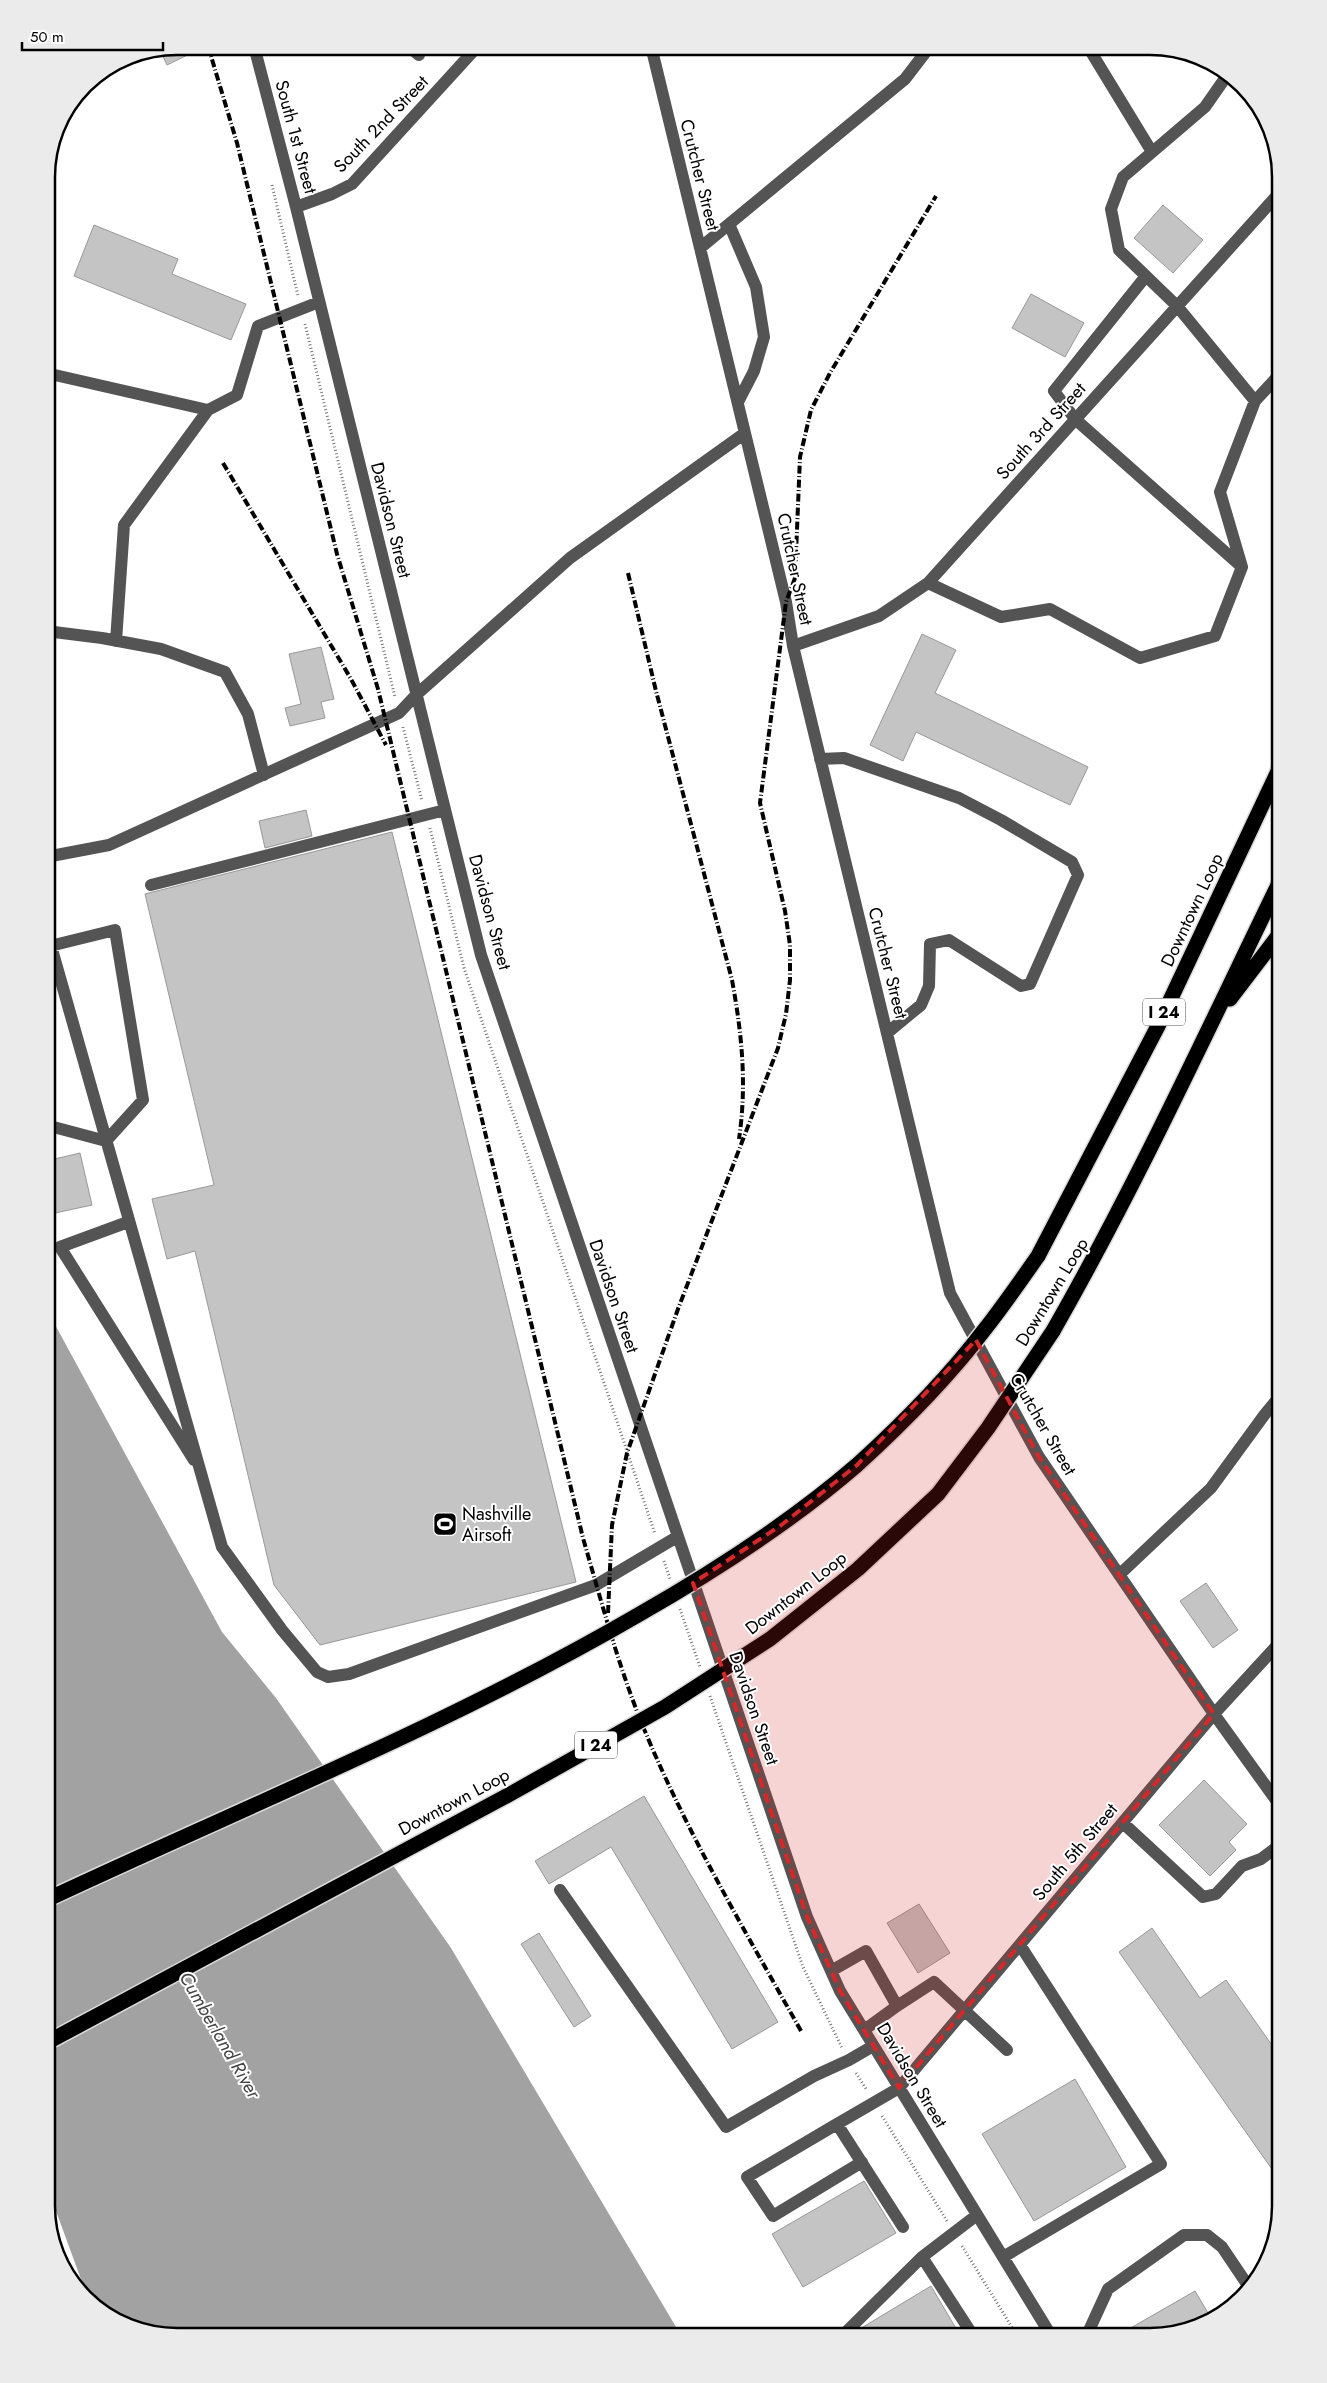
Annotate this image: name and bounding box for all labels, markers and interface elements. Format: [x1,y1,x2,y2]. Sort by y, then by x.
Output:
scale bar [22,20,164,52]
text: 50 m [30,26,64,48]
street label: South 2nd Street [328,69,435,179]
street label: South 1st Street [268,77,324,197]
street label: Crutcher Street [674,116,727,234]
street label: South 3rd Street [990,376,1092,485]
street label: Davidson Street [364,459,418,581]
street label: Crutcher Street [770,510,820,628]
street label: Downtown Loop [1154,849,1230,971]
street label: Davidson Street [462,851,518,973]
street label: Crutcher Street [862,904,915,1022]
road number: I 24 [1143,999,1185,1026]
street label: Downtown Loop [1009,1233,1095,1351]
street label: Davidson Street [582,1236,646,1357]
street label: Crutcher Street [1003,1368,1083,1481]
place label: Nashville Airsoft [462,1501,531,1548]
sports icon: Nashville Airsoft [432,1511,458,1537]
street label: Downtown Loop [740,1545,852,1641]
street label: Davidson Street [722,1648,786,1769]
road number: I 24 [575,1732,617,1758]
street label: Downtown Loop [394,1762,514,1842]
street label: South 5th Street [1026,1797,1124,1907]
water label: Cumberland River [173,1967,268,2105]
street label: Davidson Street [870,2017,954,2133]

